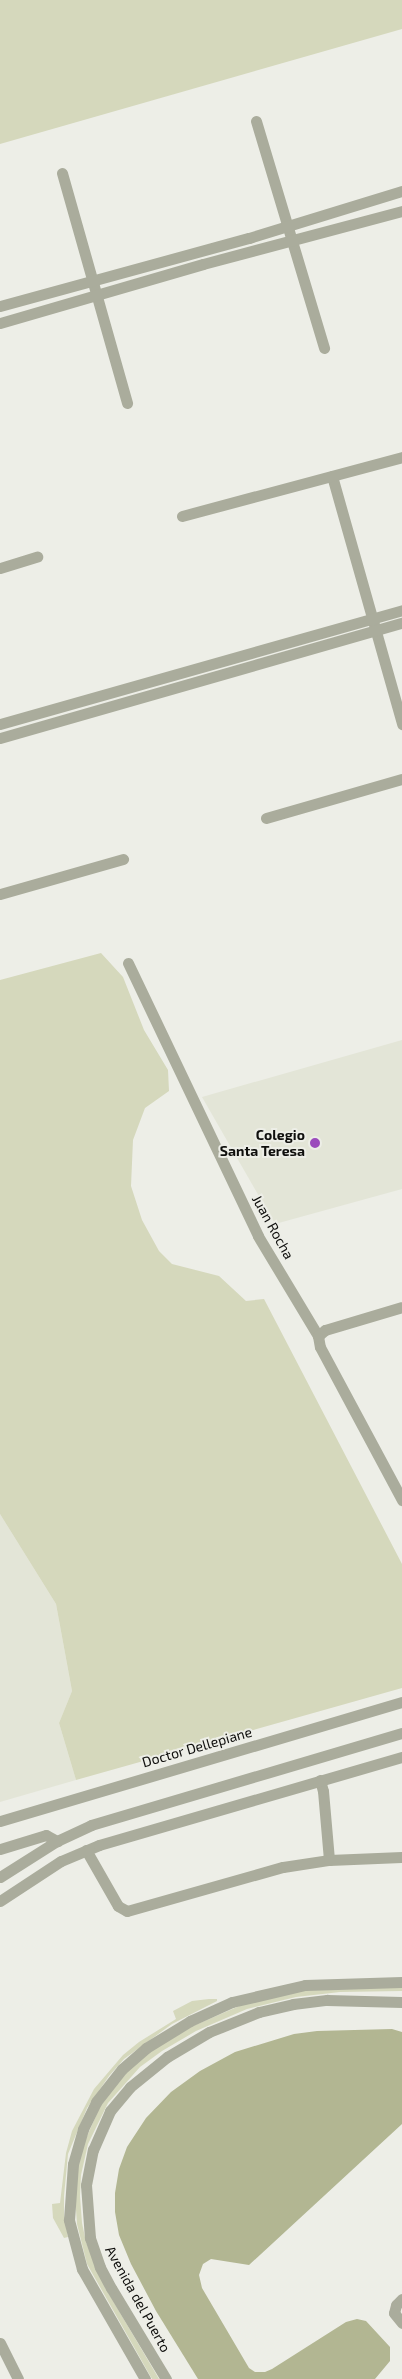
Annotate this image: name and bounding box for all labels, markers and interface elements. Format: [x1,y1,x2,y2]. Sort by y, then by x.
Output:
place label: Colegio Santa Teresa [220,1127,305,1160]
marker: Colegio Santa Teresa [309,1137,321,1149]
street label: Juan Rocha [248,1192,298,1262]
street label: Doctor Dellepiane [140,1723,254,1771]
street label: Avenida del Puerto [102,2243,174,2355]

